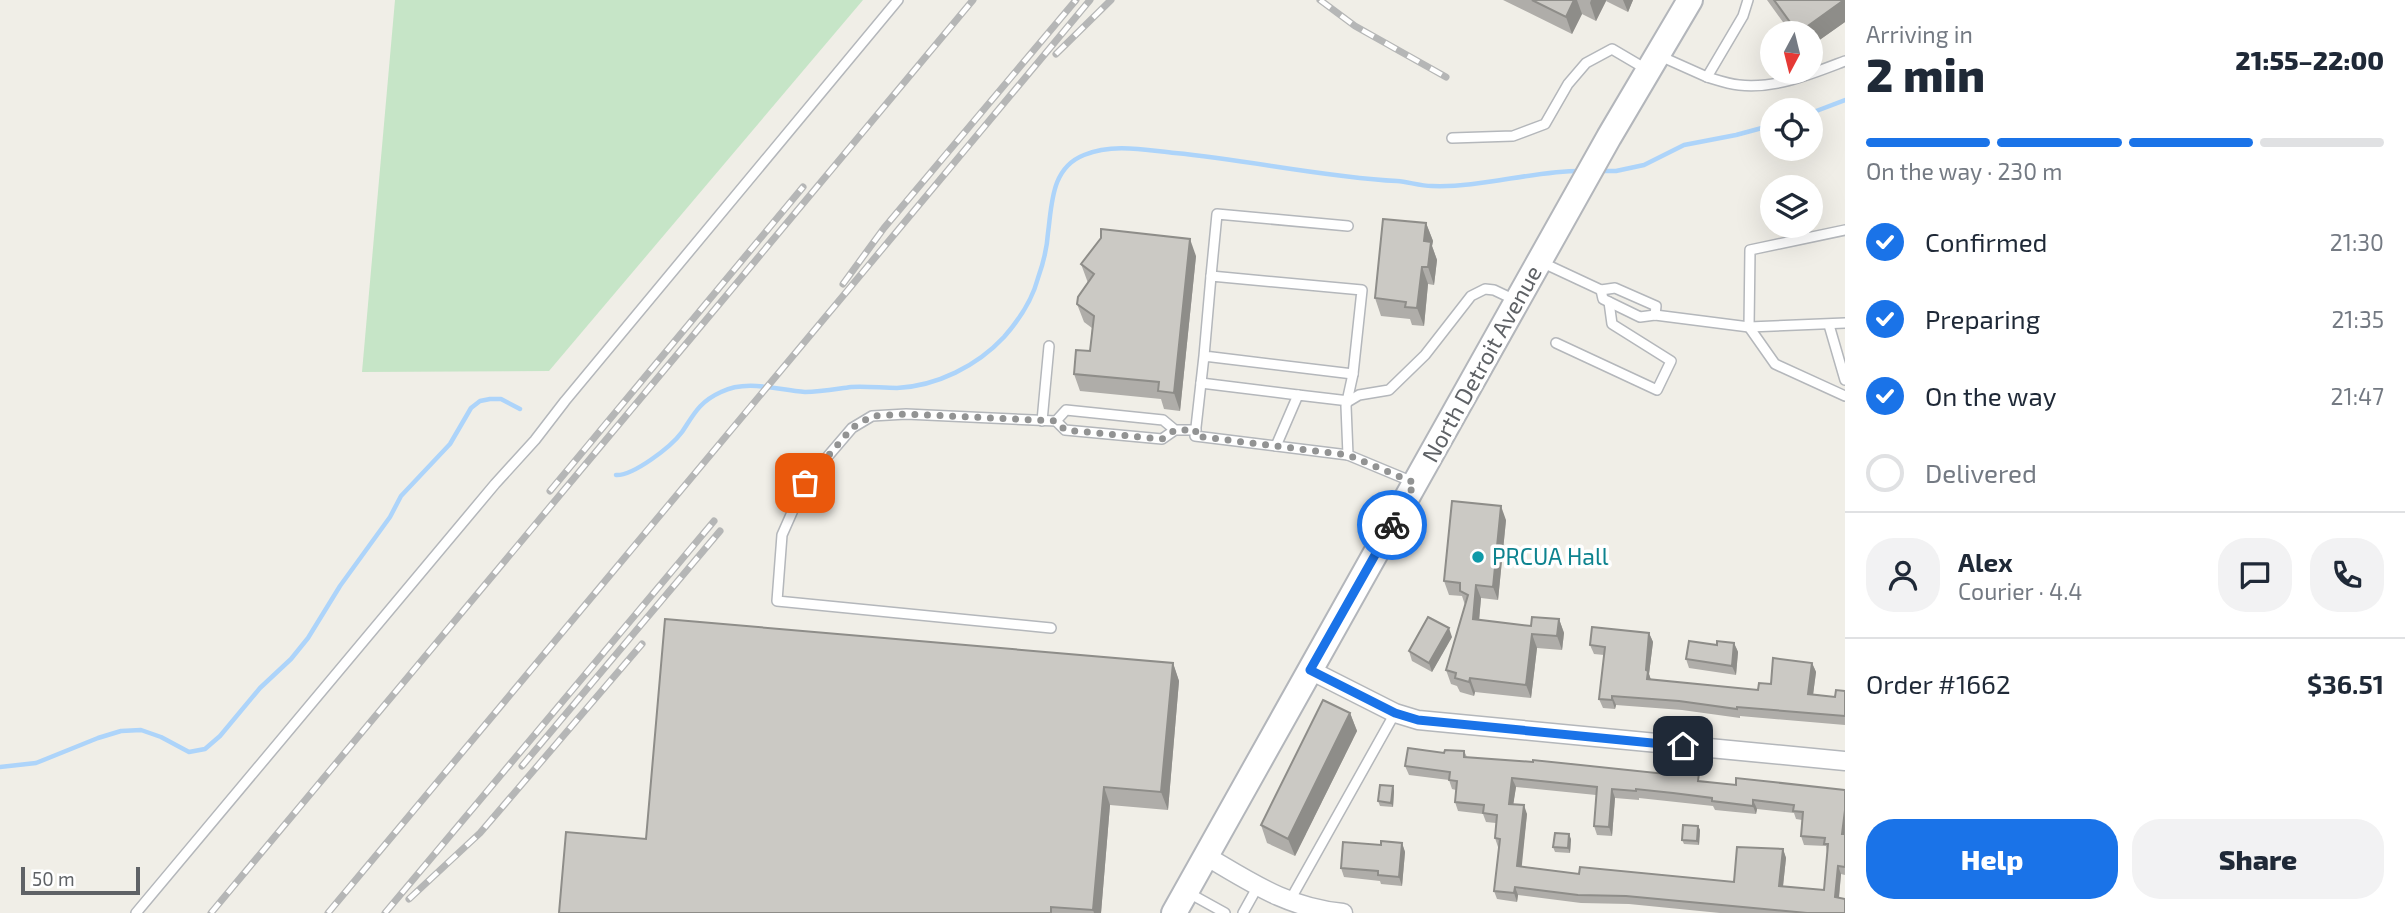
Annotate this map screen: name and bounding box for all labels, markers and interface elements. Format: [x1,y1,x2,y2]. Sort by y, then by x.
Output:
text: Arriving in [1866,20,1973,48]
north arrow [1760,21,1824,84]
map controls [1760,21,1823,238]
text: 21:55–22:00 [2235,44,2384,75]
text: 2 min [1866,46,1985,101]
button: locate [1760,98,1823,161]
text: On the way · 230 m [1866,157,2062,185]
button: layers [1760,175,1823,238]
icon: check [1866,223,1904,261]
text: Confirmed [1925,226,2048,257]
text: 21:30 [2330,228,2384,256]
street label: North Detroit Avenue [1415,260,1547,467]
icon: check [1866,300,1904,338]
text: Preparing [1925,303,2040,334]
text: 21:35 [2331,305,2384,333]
icon: check [1866,377,1904,415]
text: On the way [1925,380,2056,411]
text: 21:47 [2331,382,2384,410]
pin [775,453,835,513]
text: Delivered [1925,457,2037,488]
icon: bag [786,464,824,502]
courier [1357,490,1427,560]
icon: bike [1373,506,1411,544]
button: person [1866,538,1940,612]
button: chat [2218,538,2292,612]
button: phone [2310,538,2384,612]
place label: PRCUA Hall [1492,542,1609,570]
text: Alex [1958,546,2013,577]
marker: PRCUA Hall [1470,549,1486,565]
text: Courier · 4.4 [1958,577,2082,605]
text: Order #1662 [1866,668,2011,699]
text: $36.51 [2307,668,2384,699]
pin [1653,716,1713,776]
icon: home [1664,727,1702,765]
button: Help [1866,819,2118,899]
button: Share [2132,819,2384,899]
scale bar [21,864,140,896]
text: 50 m [32,867,75,890]

